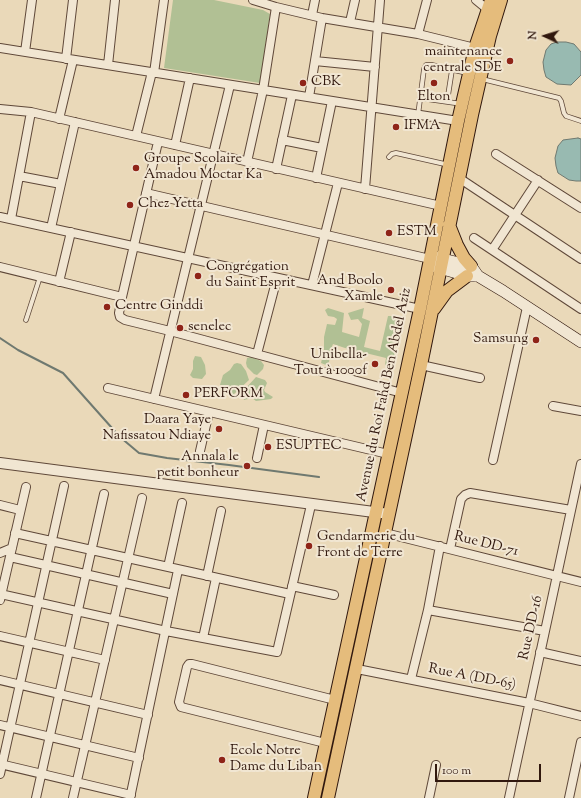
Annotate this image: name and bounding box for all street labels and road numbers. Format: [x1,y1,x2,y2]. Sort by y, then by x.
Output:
street label: Avenue du Roi Fahd Ben Abdel Aziz [354,286,416,504]
street label: Rue DD-71 [452,529,520,561]
street label: Rue DD-16 [516,594,548,662]
street label: Rue A (DD-65) [427,661,517,695]

